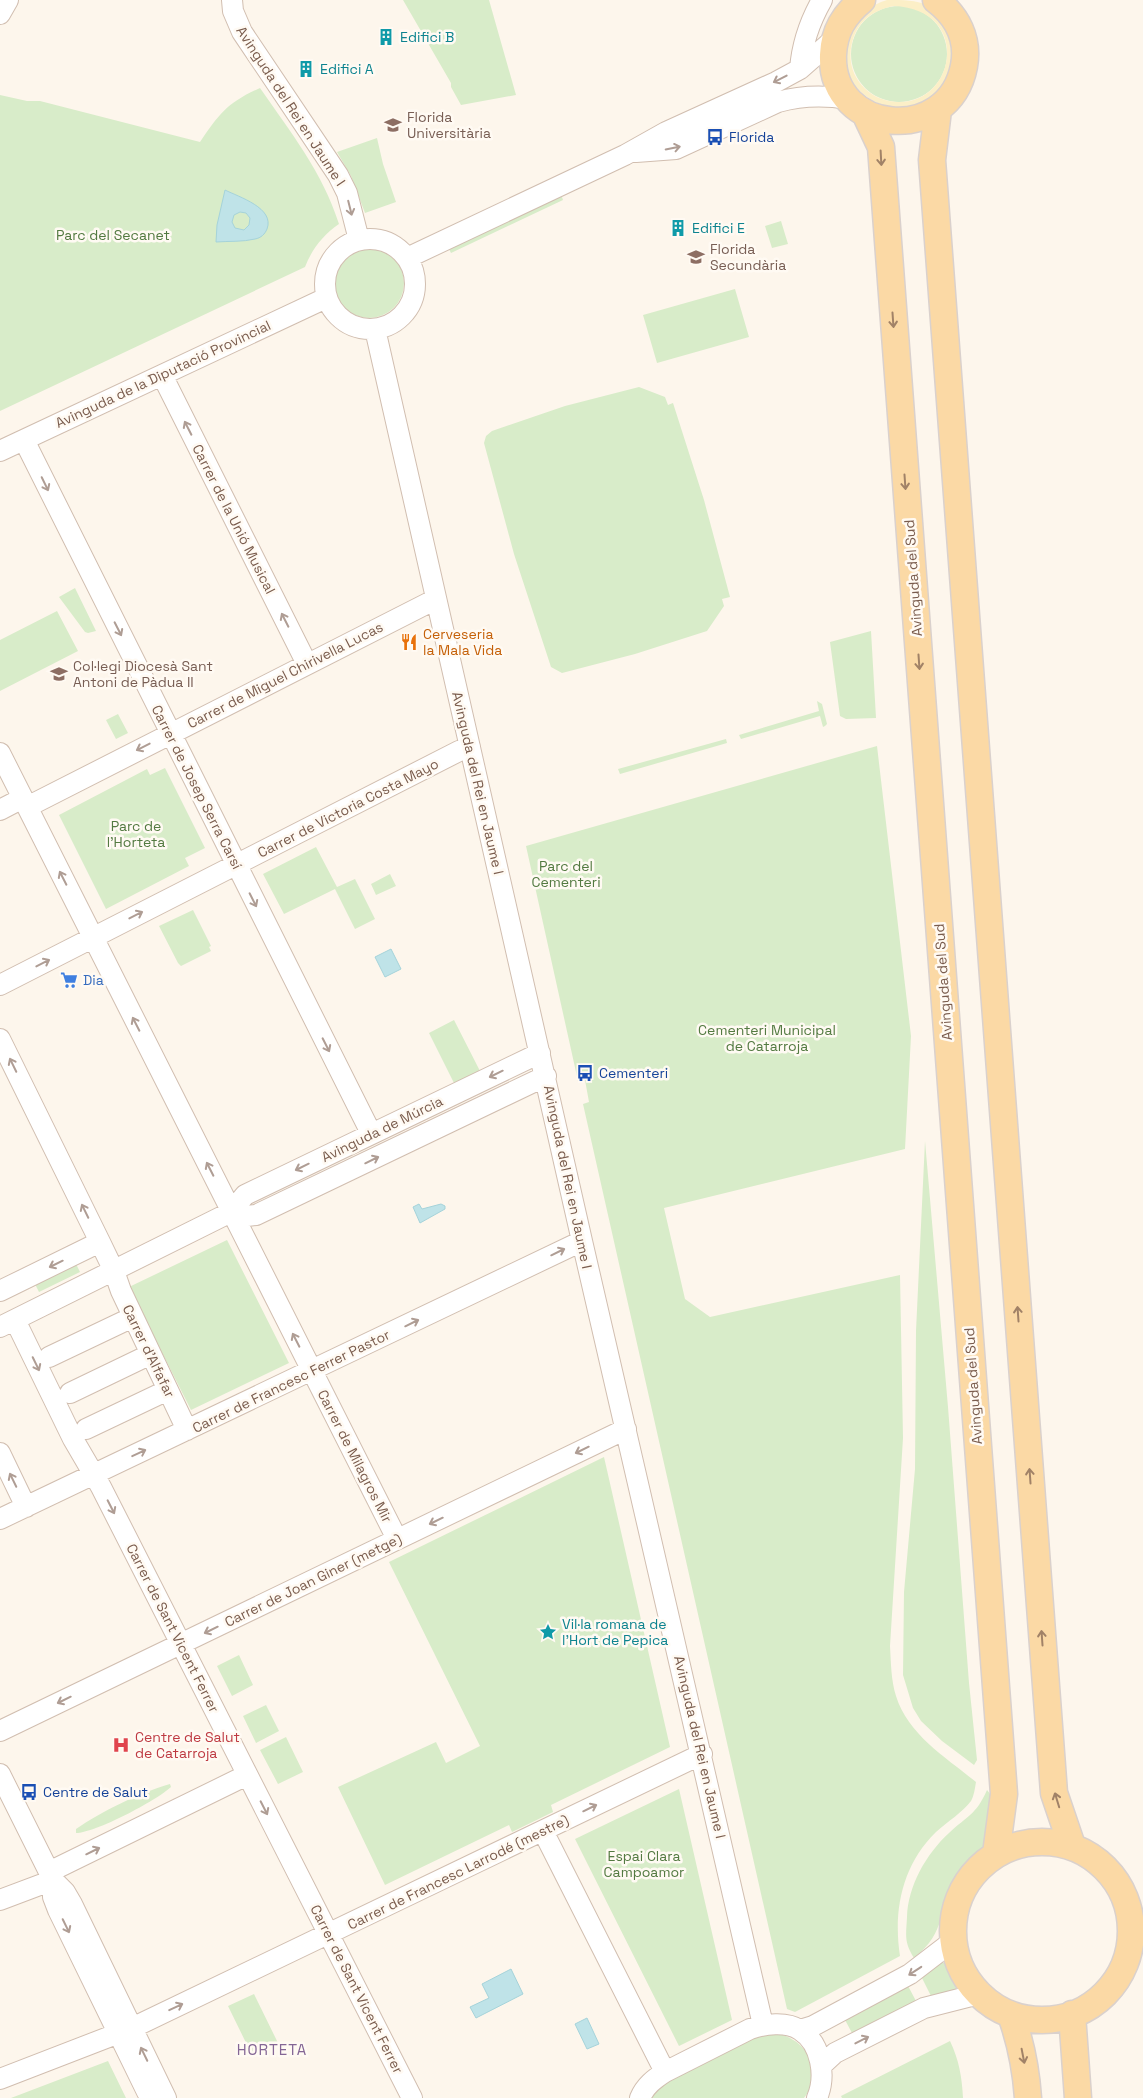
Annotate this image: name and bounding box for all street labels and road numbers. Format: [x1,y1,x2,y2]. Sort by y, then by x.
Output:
street label: Avinguda del Rei en Jaume I [233,23,349,189]
street label: Avinguda de la Diputació Provincial [52,316,274,432]
street label: Carrer de la Unió Musical [188,441,280,597]
street label: Avinguda del Sud [900,519,926,637]
street label: Carrer de Miguel Chirivella Lucas [184,618,386,732]
street label: Avinguda del Rei en Jaume I [448,690,508,876]
street label: Carrer de Josep Serra Carsí [148,702,247,873]
street label: Carrer de Victoria Costa Mayo [254,754,442,862]
street label: Avinguda del Sud [930,923,956,1041]
street label: Avinguda del Rei en Jaume I [540,1084,596,1270]
street label: Avinguda de Múrcia [318,1092,446,1166]
street label: Carrer d'Alfafar [119,1302,179,1400]
street label: Carrer de Francesc Ferrer Pastor [189,1325,393,1437]
street label: Avinguda del Sud [960,1327,986,1445]
street label: Carrer de Milagros Mir [314,1387,396,1525]
street label: Carrer de Joan Giner (metge) [222,1529,404,1631]
street label: Carrer de Sant Vicent Ferrer [123,1541,223,1715]
street label: Avinguda del Rei en Jaume I [670,1654,730,1840]
street label: Carrer de Francesc Larrodé (mestre) [344,1810,572,1934]
street label: Carrer de Sant Vicent Ferrer [307,1902,407,2076]

